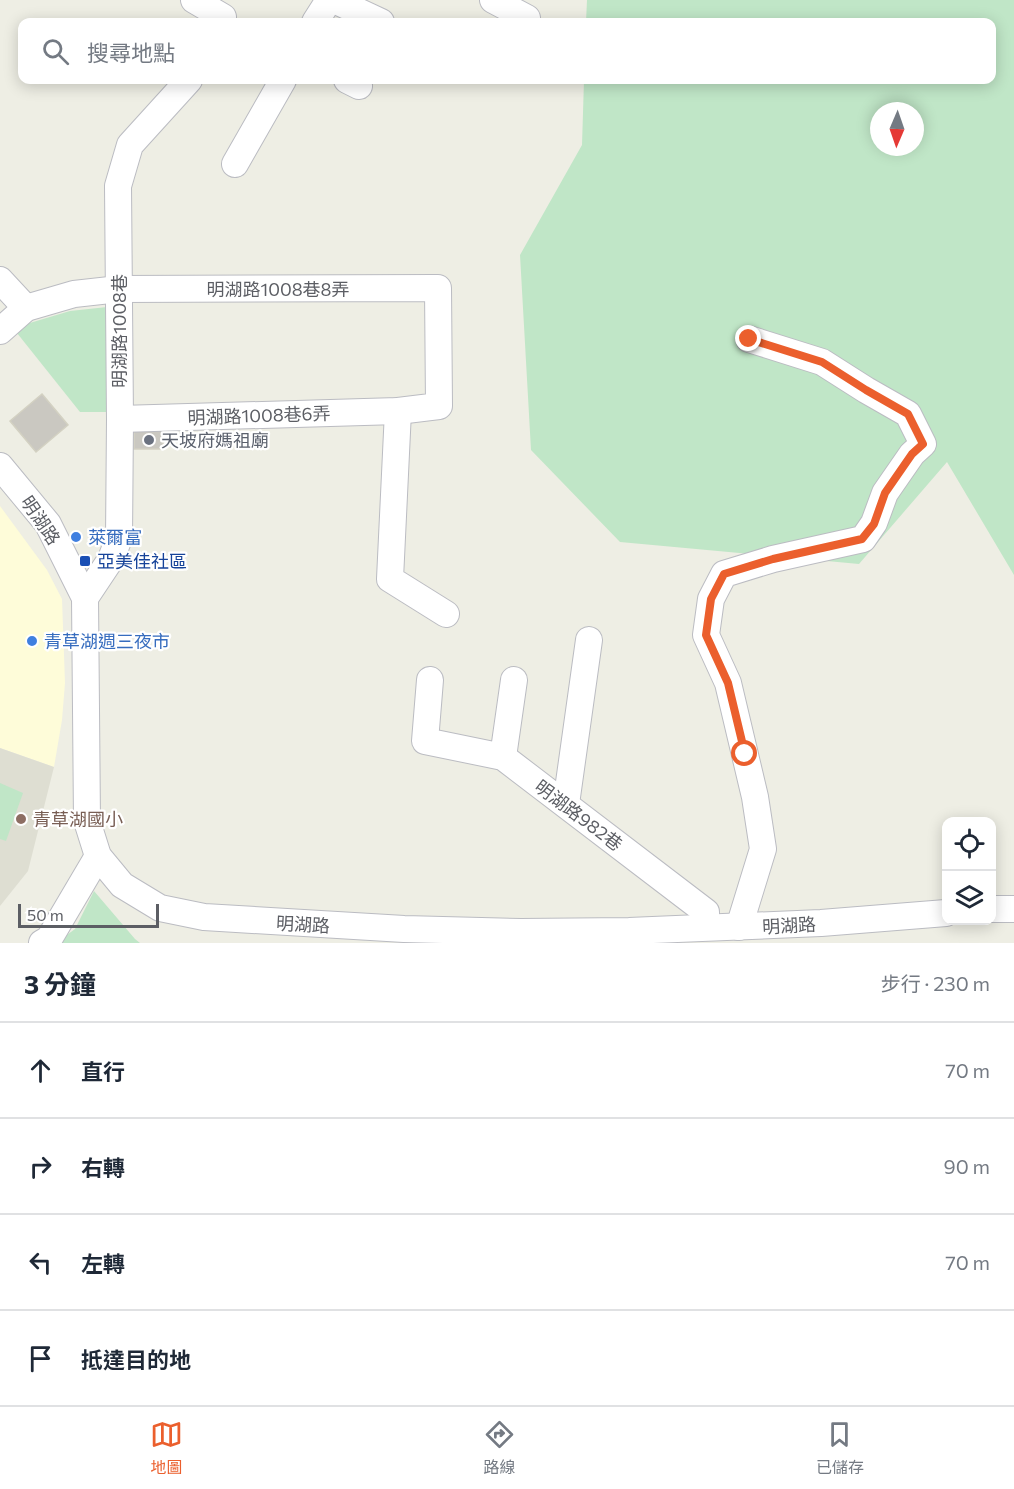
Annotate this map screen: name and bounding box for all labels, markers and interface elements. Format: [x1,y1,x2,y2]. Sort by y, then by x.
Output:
search box [18,18,996,84]
icon: search [39,35,72,68]
text: 搜尋地點 [87,39,175,66]
north arrow [870,102,924,156]
street label: 明湖路1008巷 [108,274,130,388]
street label: 明湖路1008巷8弄 [206,278,350,300]
route end [735,325,761,351]
street label: 明湖路1008巷6弄 [187,402,331,428]
place label: 天坡府媽祖廟 [161,429,269,451]
marker: 天坡府媽祖廟 [142,433,156,447]
street label: 明湖路 [17,491,65,549]
place label: 萊爾富 [88,526,142,548]
marker: 萊爾富 [69,530,83,544]
place label: 亞美佳社區 [97,550,187,572]
marker: 亞美佳社區 [78,554,92,568]
place label: 青草湖週三夜市 [44,630,170,652]
marker: 青草湖週三夜市 [25,634,39,648]
route start [731,740,757,766]
street label: 明湖路982巷 [531,775,627,855]
place label: 青草湖國小 [33,808,123,830]
marker: 青草湖國小 [14,812,28,826]
map controls [942,817,996,925]
button: locate [942,817,996,871]
button: layers [942,871,996,925]
scale bar [18,901,159,928]
text: 50 m [27,905,64,924]
street label: 明湖路 [275,912,331,936]
street label: 明湖路 [761,913,817,937]
text: 3 分鐘 [24,968,96,999]
text: 步行 · 230 m [881,971,990,995]
icon: ahead [24,1054,57,1087]
text: 直行 [81,1058,125,1085]
text: 70 m [945,1058,990,1082]
icon: right [24,1150,57,1183]
text: 右轉 [81,1154,125,1181]
text: 90 m [944,1154,990,1178]
icon: left [24,1246,57,1279]
text: 左轉 [81,1250,125,1277]
text: 70 m [945,1250,990,1274]
icon: arrive [24,1342,57,1375]
text: 抵達目的地 [81,1346,191,1373]
tab: 地圖 [150,1418,183,1478]
tab: 路線 [483,1418,516,1478]
tab: 已儲存 [816,1418,864,1478]

